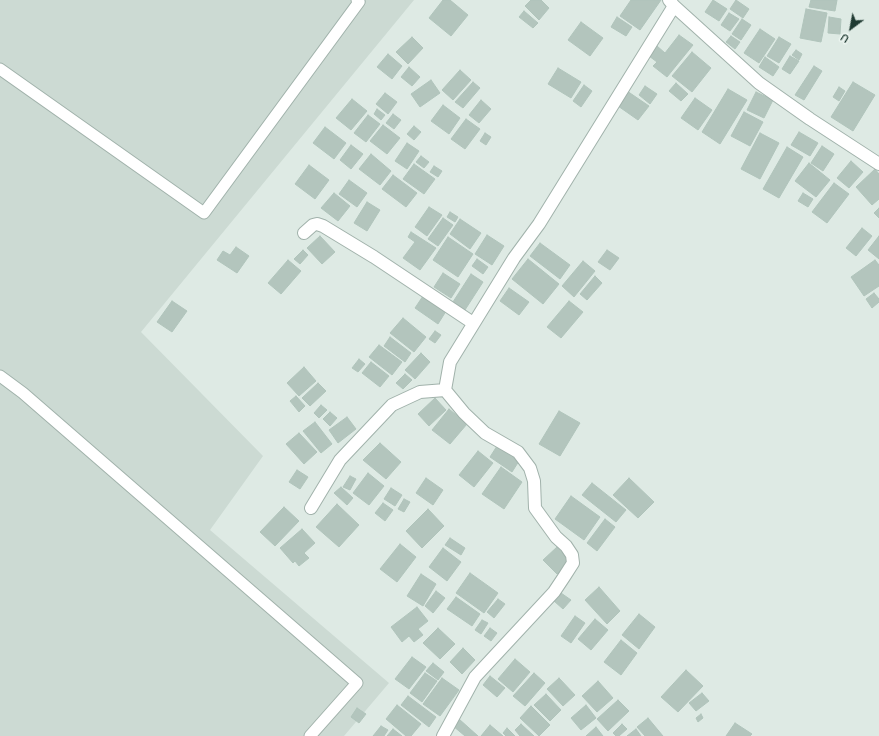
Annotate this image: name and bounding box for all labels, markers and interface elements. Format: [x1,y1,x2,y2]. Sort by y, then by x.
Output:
north arrow [831,8,871,48]
text: U [838,30,852,46]

